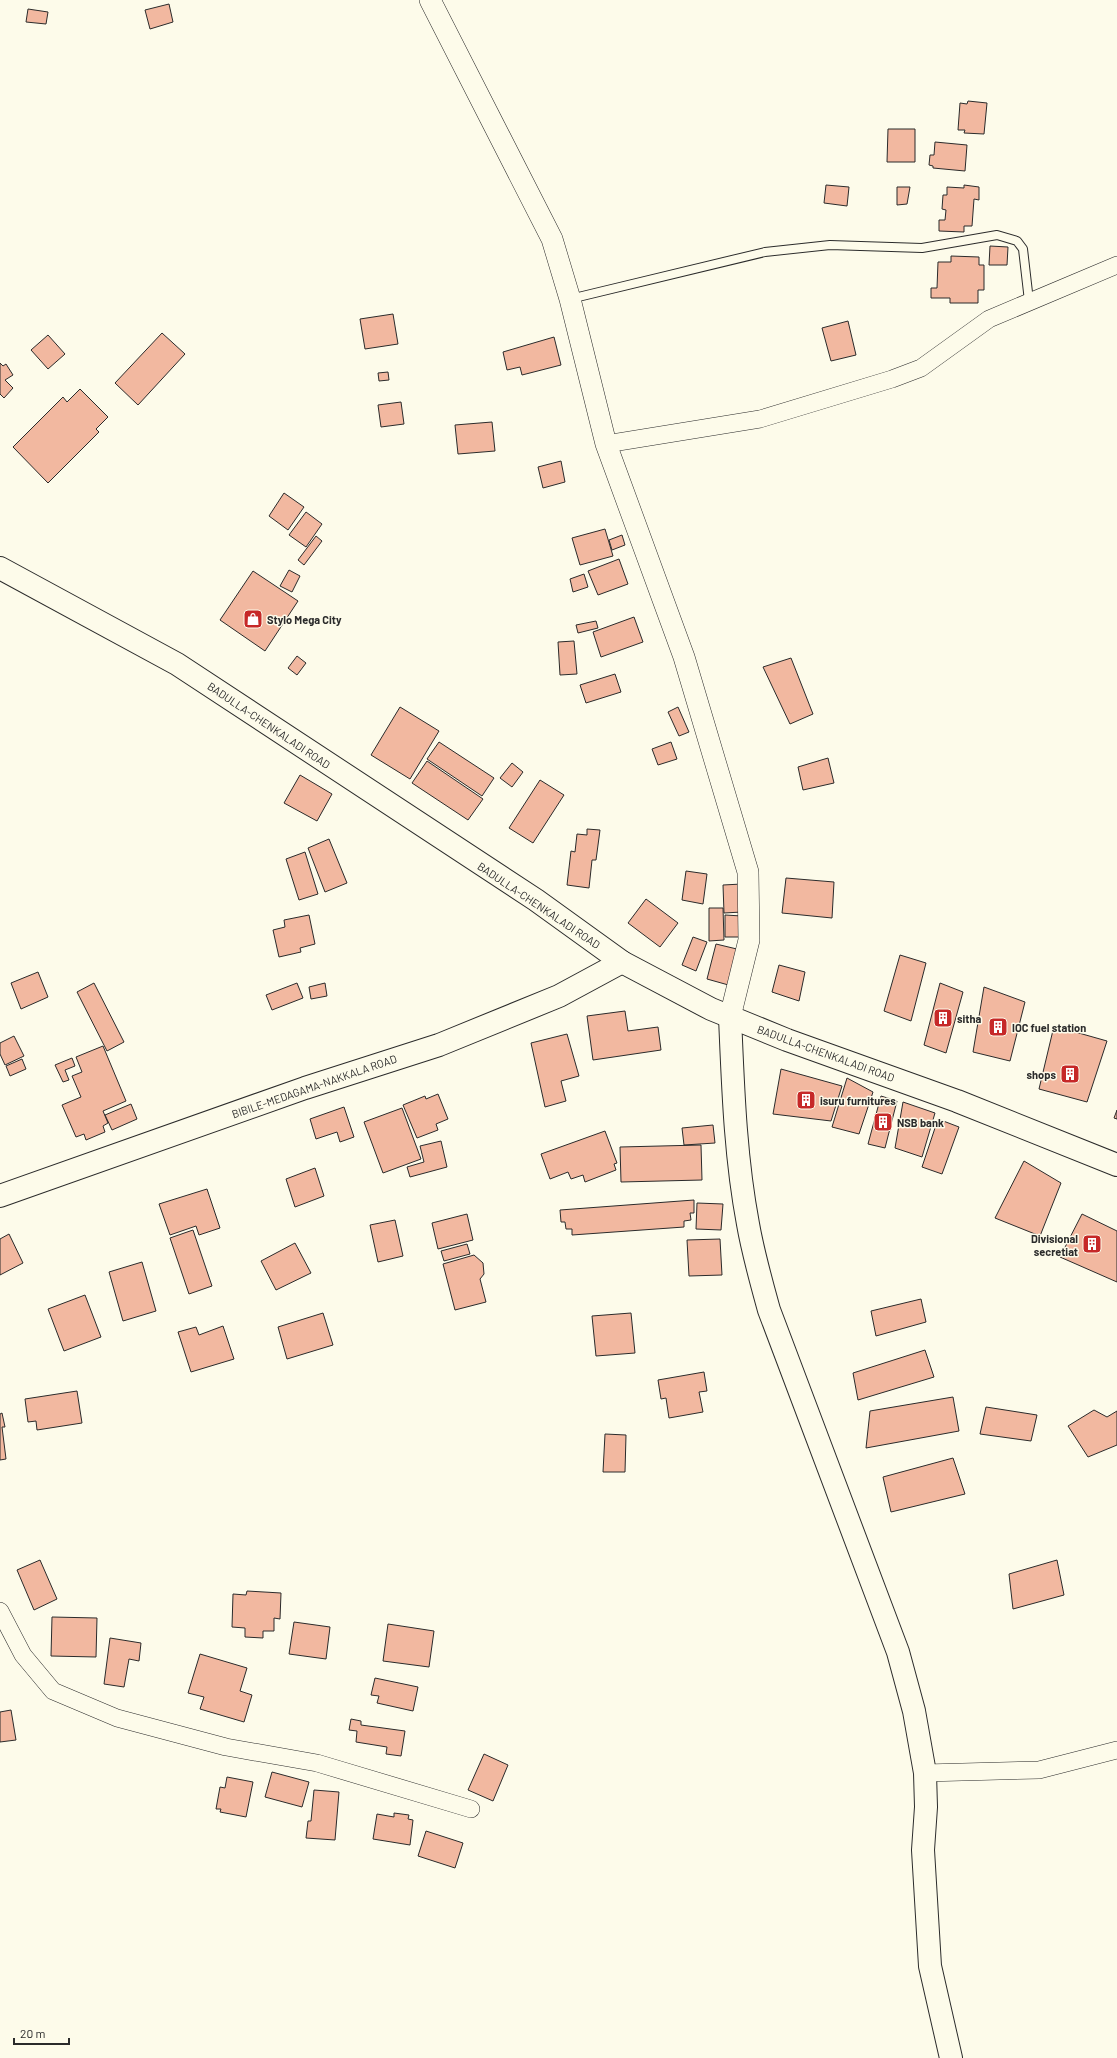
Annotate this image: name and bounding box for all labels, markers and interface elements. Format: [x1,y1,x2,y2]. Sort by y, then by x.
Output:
shop icon: Stylo Mega City [242,608,264,630]
place label: Stylo Mega City [267,613,342,626]
street label: BADULLA-CHENKALADI ROAD [205,679,333,771]
street label: BADULLA-CHENKALADI ROAD [475,859,603,951]
building icon: sitha [932,1007,954,1029]
place label: sitha [957,1012,982,1025]
building icon: IOC fuel station [987,1016,1009,1038]
place label: IOC fuel station [1012,1021,1086,1034]
street label: BADULLA-CHENKALADI ROAD [756,1022,897,1084]
street label: BIBILE-MEDAGAMA-NAKKALA ROAD [230,1052,398,1120]
building icon: shops [1059,1063,1081,1085]
place label: shops [1027,1068,1056,1081]
building icon: isuru furnitures [795,1089,817,1111]
place label: isuru furnitures [820,1094,896,1107]
building icon: NSB bank [872,1111,894,1133]
place label: NSB bank [897,1116,944,1129]
place label: Divisional secretiat [1031,1232,1078,1258]
building icon: Divisional secretiat [1081,1233,1103,1255]
scale bar [14,2020,69,2046]
text: 20 m [20,2026,46,2040]

